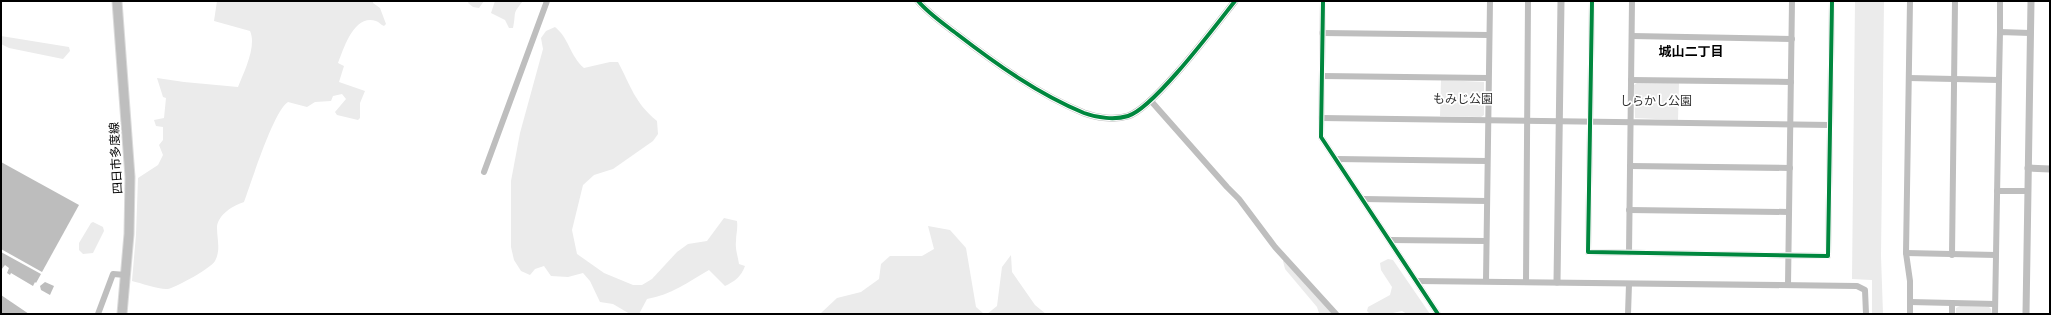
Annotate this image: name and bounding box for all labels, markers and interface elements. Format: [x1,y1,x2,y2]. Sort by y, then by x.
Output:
district label: 城山二丁目 [1658,42,1724,60]
park label: もみじ公園 [1433,90,1493,107]
park label: しらかし公園 [1620,92,1692,109]
street label: 四日市多度線 [105,122,126,194]

